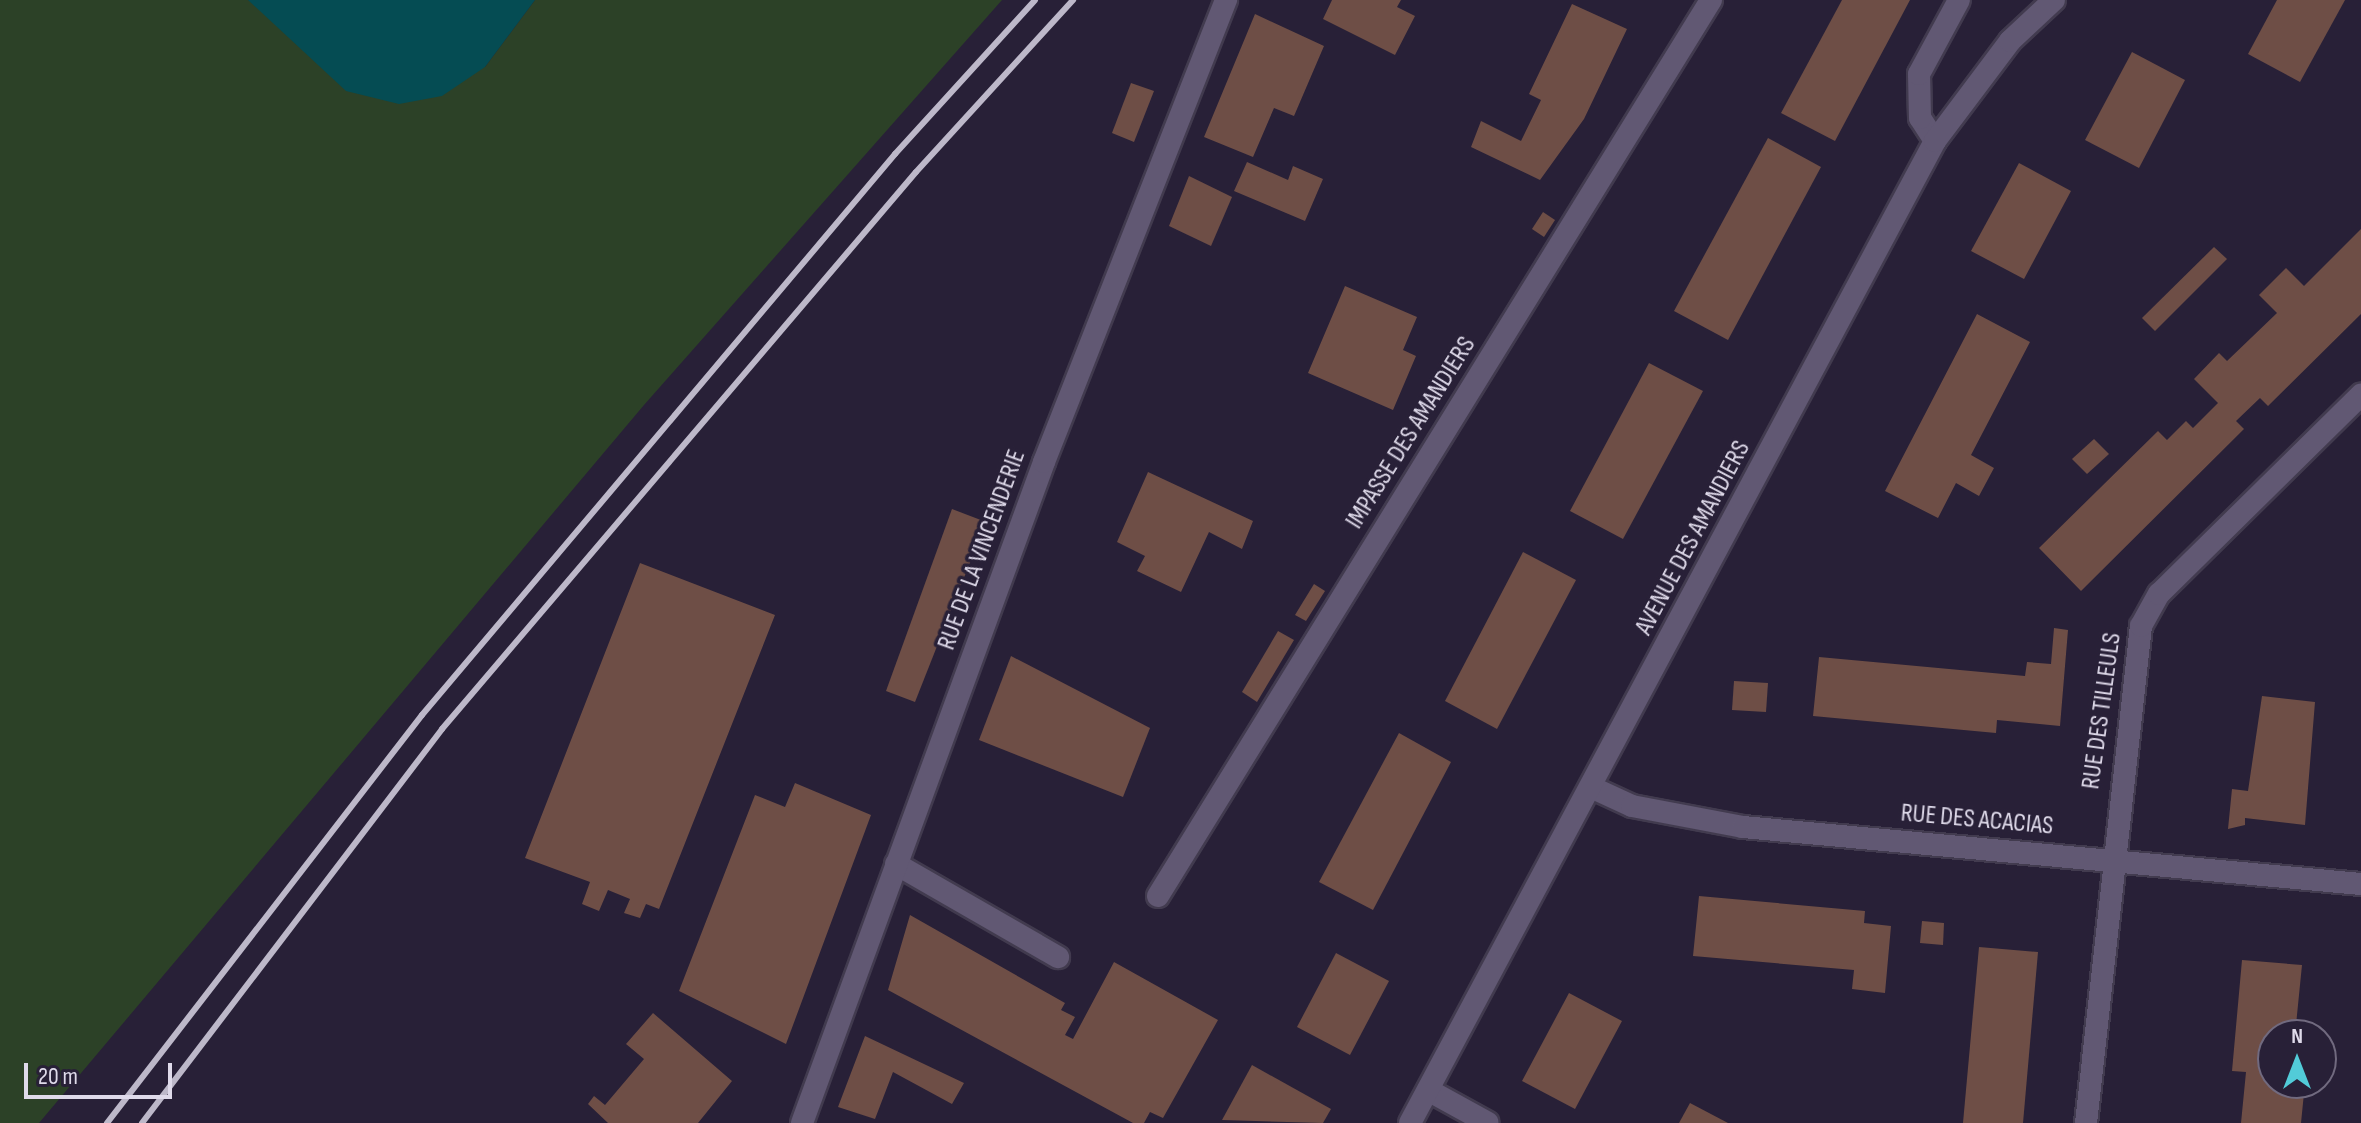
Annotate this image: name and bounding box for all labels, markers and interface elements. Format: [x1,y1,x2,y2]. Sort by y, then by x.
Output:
street label: IMPASSE DES AMANDIERS [1339,331,1483,535]
street label: AVENUE DES AMANDIERS [1629,436,1757,640]
street label: RUE DE LA VINCENDERIE [931,446,1033,654]
street label: RUE DES TILLEULS [2076,631,2128,791]
street label: RUE DES ACACIAS [1899,798,2055,842]
north arrow [2257,1019,2337,1099]
text: N [2291,1023,2303,1050]
scale bar [28,1047,176,1097]
text: 20 m [38,1062,78,1091]

